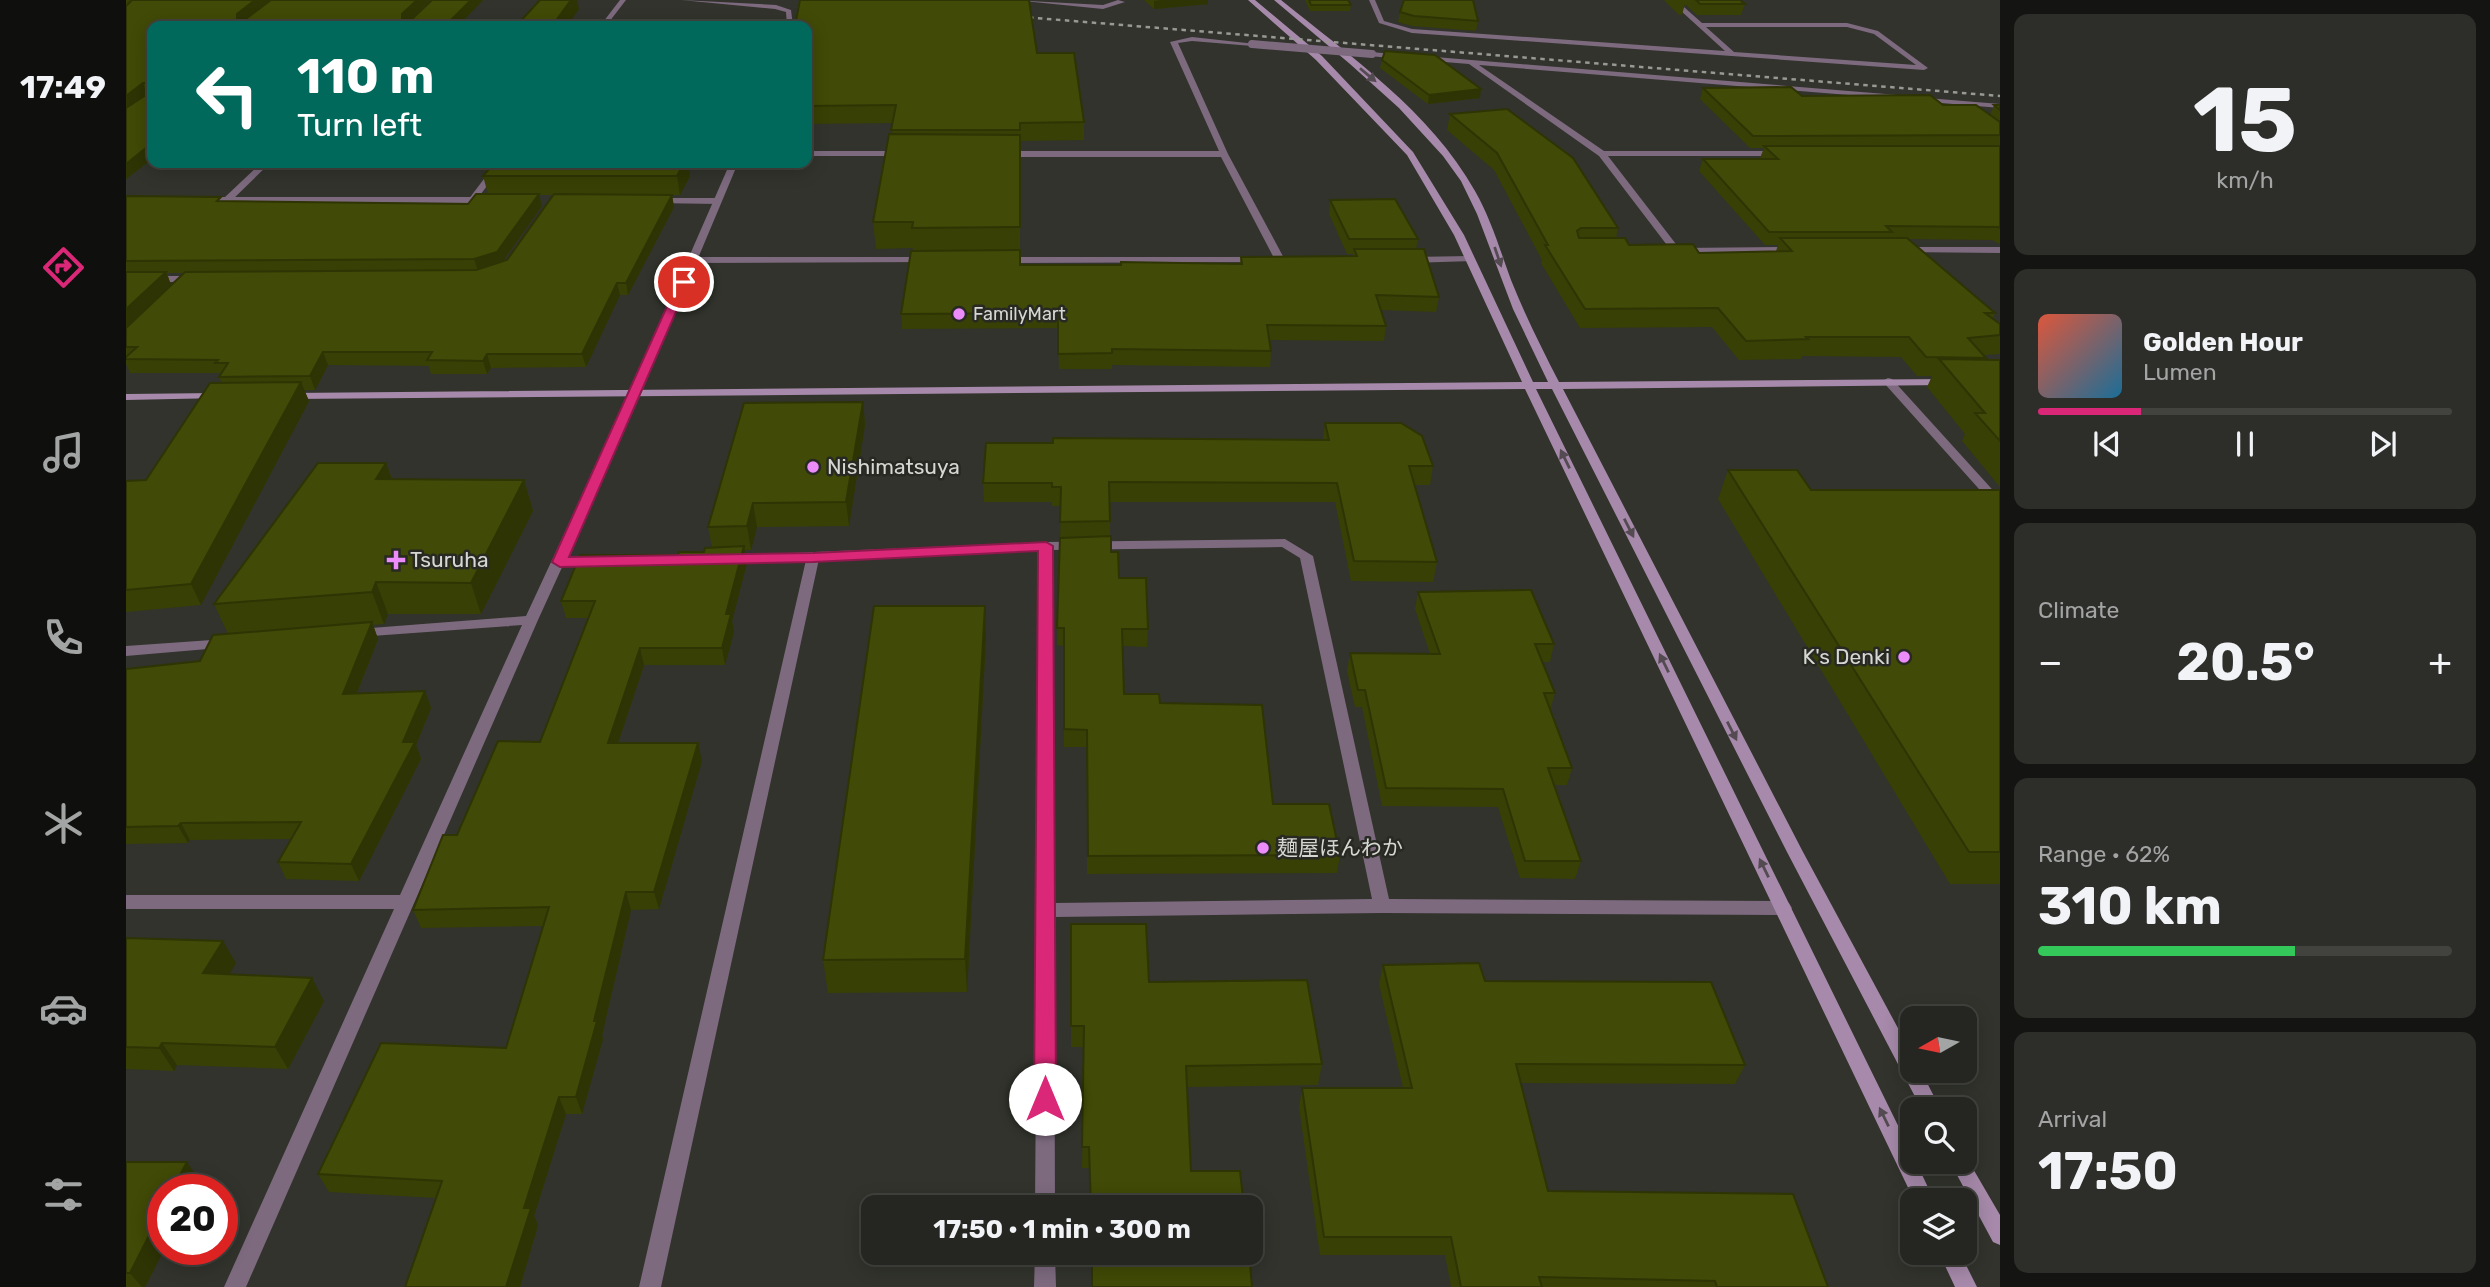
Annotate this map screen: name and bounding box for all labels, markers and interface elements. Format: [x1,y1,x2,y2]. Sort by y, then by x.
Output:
text: 110 m [297,47,434,105]
icon: left [182,49,273,140]
text: 15 [2193,66,2297,174]
one-way arrow [1358,67,1376,82]
text: 17:49 [20,68,106,106]
text: Turn left [297,106,422,144]
text: km/h [2216,166,2274,194]
icon: directions [39,243,88,292]
one-way arrow [1493,247,1504,268]
pin [654,252,714,312]
icon: arrive [665,263,703,301]
place label: FamilyMart [973,303,1066,325]
marker: FamilyMart [951,306,967,322]
text: Golden Hour [2143,327,2303,358]
text: Lumen [2143,358,2217,386]
icon: previous [2088,425,2126,463]
icon: pause [2226,425,2264,463]
icon: next [2364,425,2402,463]
icon: music [39,428,88,477]
one-way arrow [1559,449,1571,469]
place label: Nishimatsuya [827,454,960,479]
marker: Nishimatsuya [805,459,821,475]
one-way arrow [1623,518,1634,538]
place label: Tsuruha [410,547,489,572]
marker: Tsuruha [388,552,404,568]
text: Climate [2038,596,2119,624]
icon: phone [39,613,88,662]
text: 20.5° [2176,631,2315,693]
text: − [2038,639,2063,685]
text: + [2428,639,2452,685]
place label: K's Denki [1803,644,1890,669]
marker: K's Denki [1896,649,1912,665]
one-way arrow [1659,653,1670,673]
one-way arrow [1726,721,1738,740]
icon: climate [39,799,88,848]
place label: 麺屋ほんわか [1277,835,1403,860]
marker: 麺屋ほんわか [1255,840,1271,856]
text: Range · 62% [2038,840,2170,868]
one-way arrow [1758,858,1769,878]
text: 310 km [2038,875,2222,937]
icon: car [39,984,88,1033]
north arrow [1900,1006,1978,1083]
map controls [1900,1006,1977,1265]
position arrow [1008,1062,1082,1136]
button: search [1900,1097,1977,1174]
text: Arrival [2038,1105,2107,1133]
one-way arrow [1878,1107,1889,1127]
text: 17:50 [2038,1140,2178,1202]
icon: filters [39,1170,88,1219]
speed limit sign: 20 [147,1174,238,1265]
button: layers [1900,1188,1977,1265]
text: 17:50 · 1 min · 300 m [933,1214,1191,1245]

